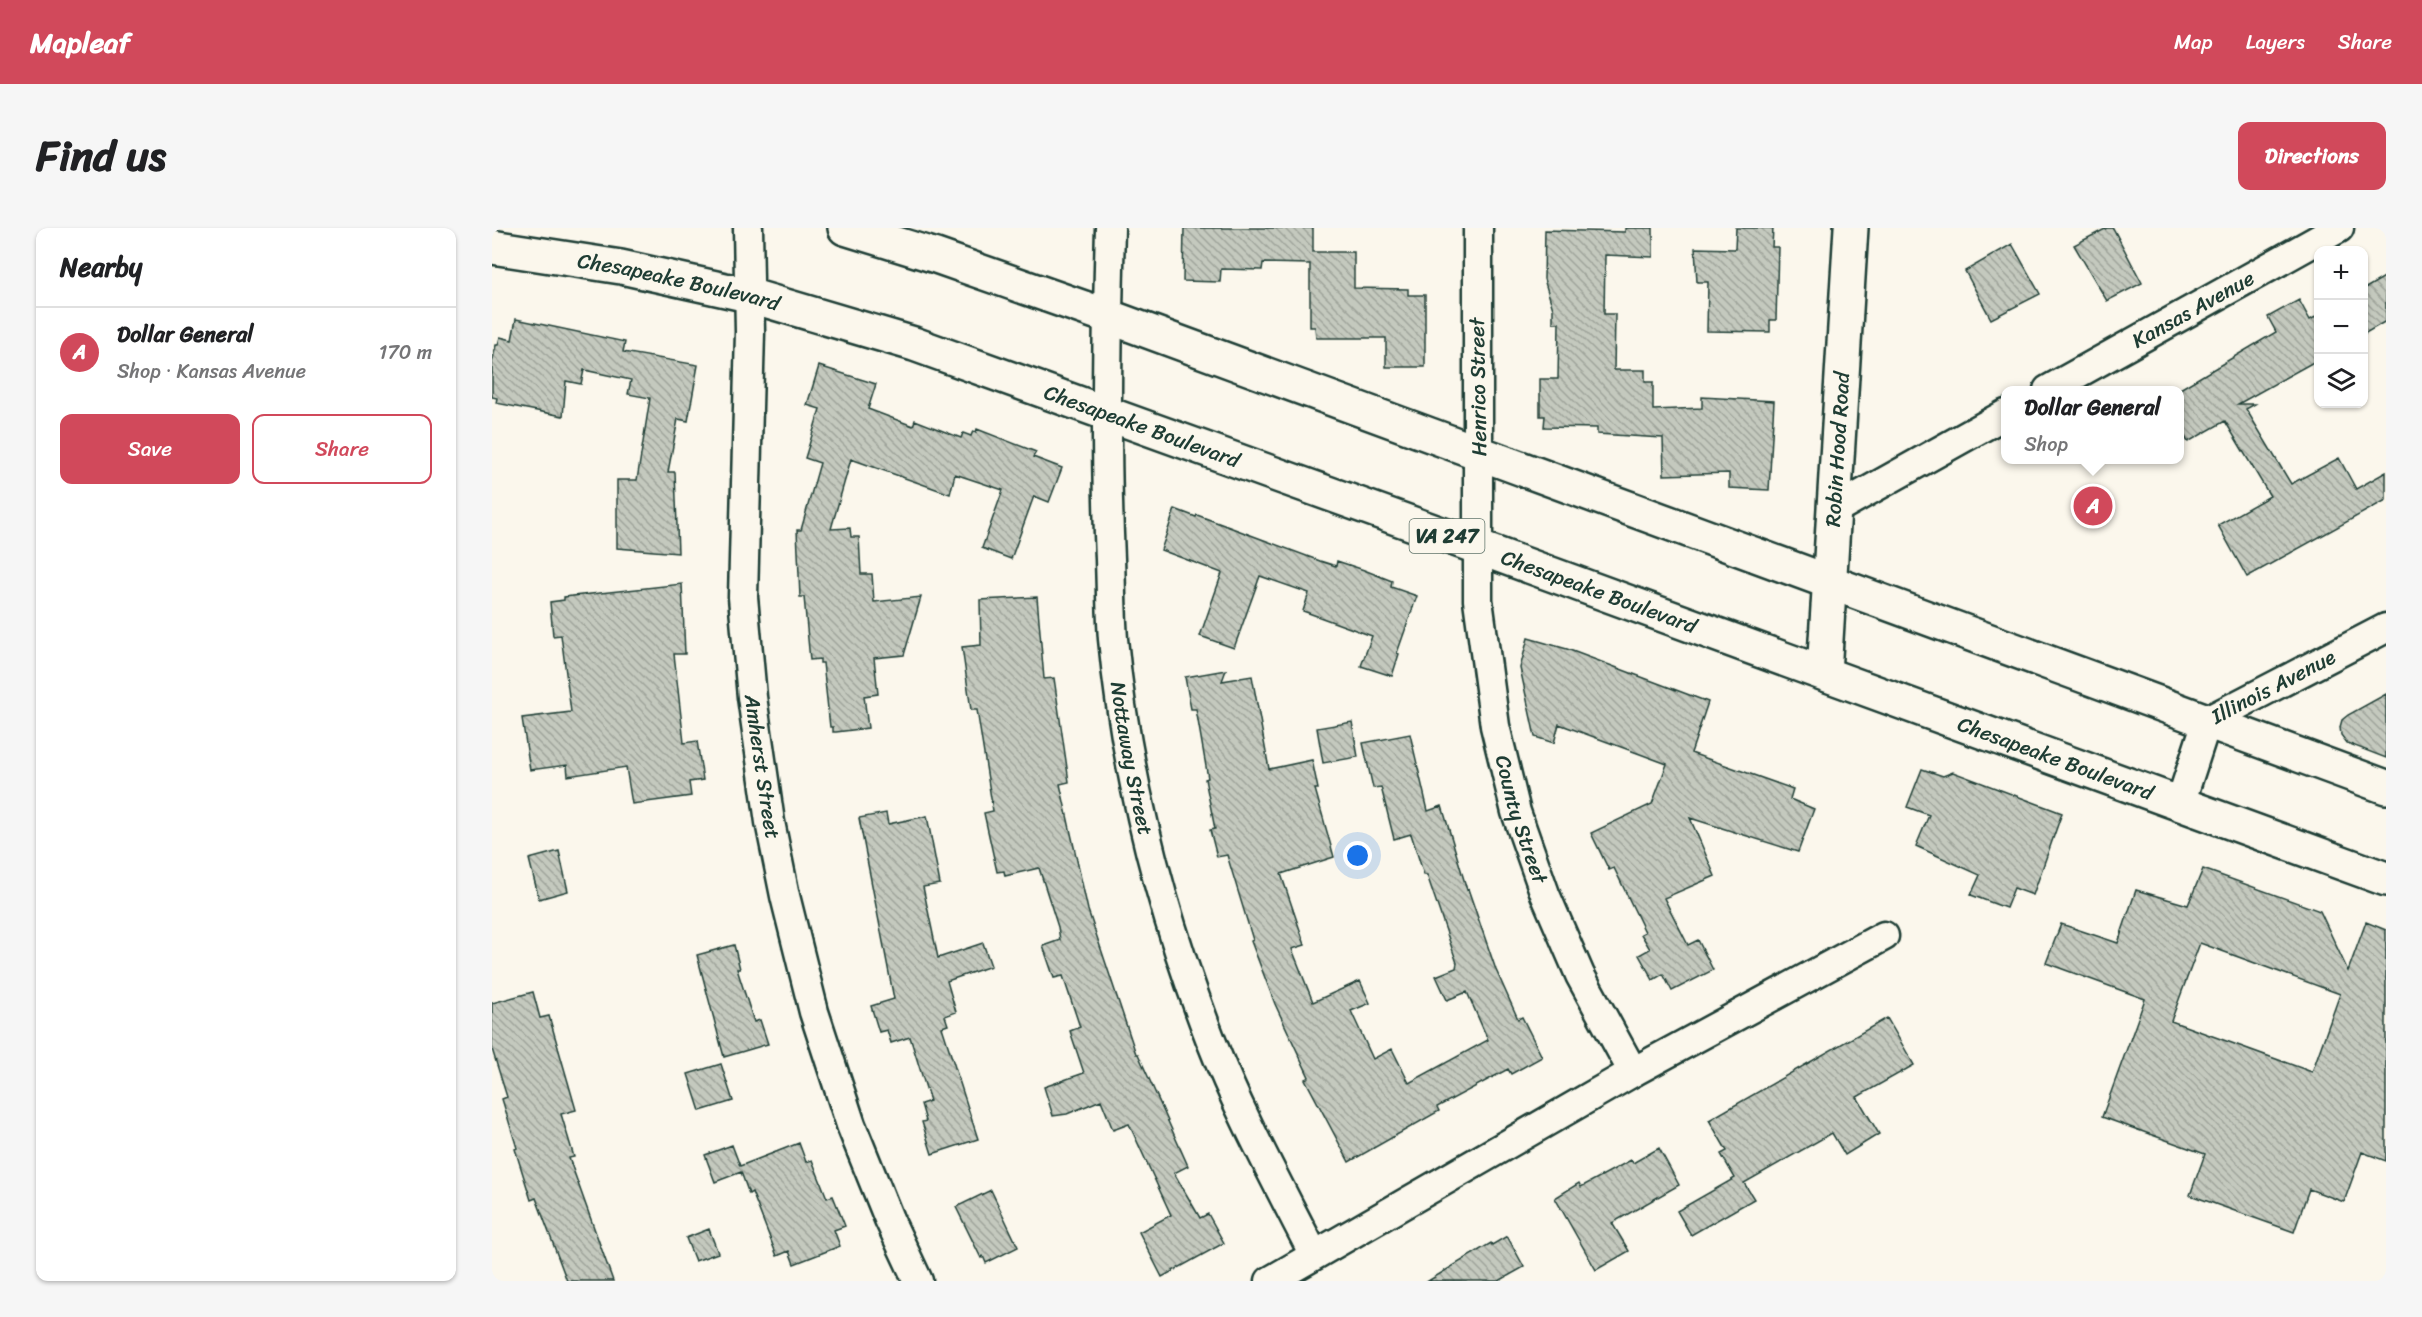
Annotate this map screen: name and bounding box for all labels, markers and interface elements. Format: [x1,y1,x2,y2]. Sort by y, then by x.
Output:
text: Mapleaf [30,18,130,67]
text: Map [2174,23,2213,61]
text: Layers [2246,23,2305,61]
text: Share [2338,23,2392,61]
text: Find us [36,119,166,193]
button: Directions [2238,122,2386,190]
street label: Chesapeake Boulevard [575,242,786,323]
text: Nearby [60,244,142,290]
map controls [2314,246,2368,408]
button: + [2314,246,2368,300]
street label: Kansas Avenue [2124,259,2262,359]
button: − [2314,300,2368,354]
text: Dollar General [117,315,253,354]
street label: Henrico Street [1458,316,1498,457]
text: A [73,335,86,370]
text: 170 m [379,335,432,370]
text: Shop · Kansas Avenue [117,354,306,389]
button: layers [2314,354,2368,408]
street label: Robin Hood Road [1814,369,1861,528]
street label: Chesapeake Boulevard [1039,373,1247,480]
popup [2001,386,2184,464]
text: Dollar General [2024,388,2161,427]
button: Save [60,414,240,484]
button: Share [252,414,432,484]
text: Shop [2024,427,2068,462]
pin: A [2074,484,2112,528]
road number: VA 247 [1410,519,1484,553]
street label: Chesapeake Boulevard [1496,538,1704,645]
street label: Illinois Avenue [2203,638,2343,735]
street label: Nottaway Street [1099,679,1165,839]
street label: Amherst Street [733,691,792,843]
street label: Chesapeake Boulevard [1952,705,2161,812]
street label: County Street [1484,751,1559,890]
your location [1343,841,1372,870]

